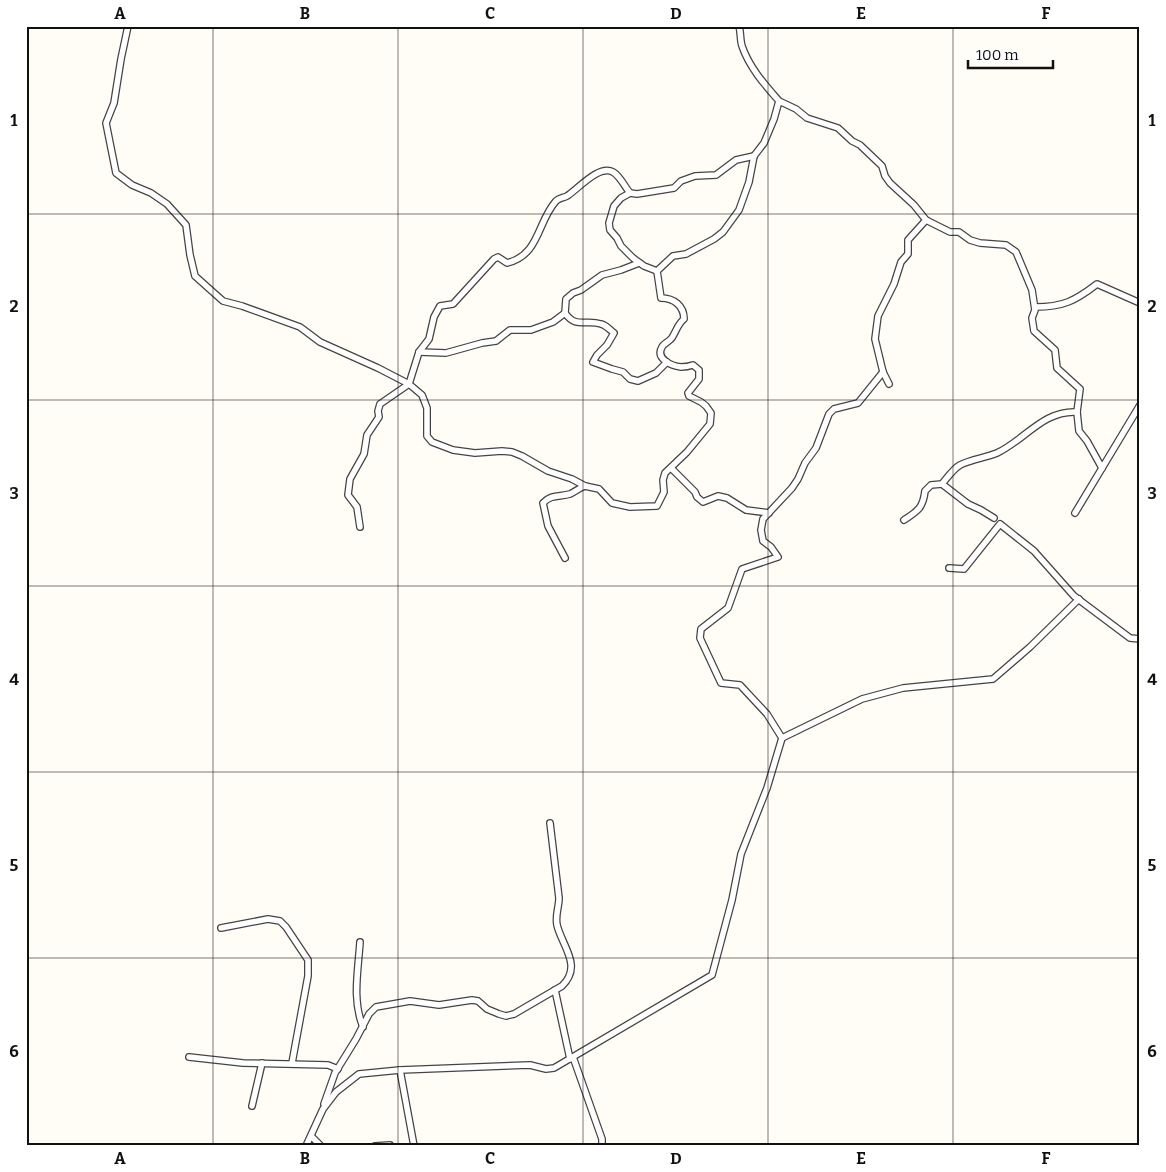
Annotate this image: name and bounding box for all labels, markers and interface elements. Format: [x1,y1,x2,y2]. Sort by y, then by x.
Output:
text: A [114,4,126,23]
text: B [300,4,310,23]
text: C [485,4,495,23]
text: D [670,4,682,23]
text: E [856,4,866,23]
text: F [1042,4,1051,23]
scale bar [968,38,1054,70]
text: 100 m [976,46,1019,64]
text: 1 [11,111,18,130]
text: 1 [1149,111,1156,130]
text: 2 [9,297,19,316]
text: 2 [1147,297,1157,316]
text: 3 [9,484,19,503]
text: 3 [1147,484,1157,503]
text: 4 [9,670,19,689]
text: 4 [1147,670,1157,689]
text: 5 [10,856,19,875]
text: 5 [1148,856,1157,875]
text: 6 [9,1042,19,1061]
text: 6 [1147,1042,1157,1061]
text: A [114,1149,126,1168]
text: B [300,1149,310,1168]
text: C [485,1149,495,1168]
text: D [670,1149,682,1168]
text: E [856,1149,866,1168]
text: F [1042,1149,1051,1168]

